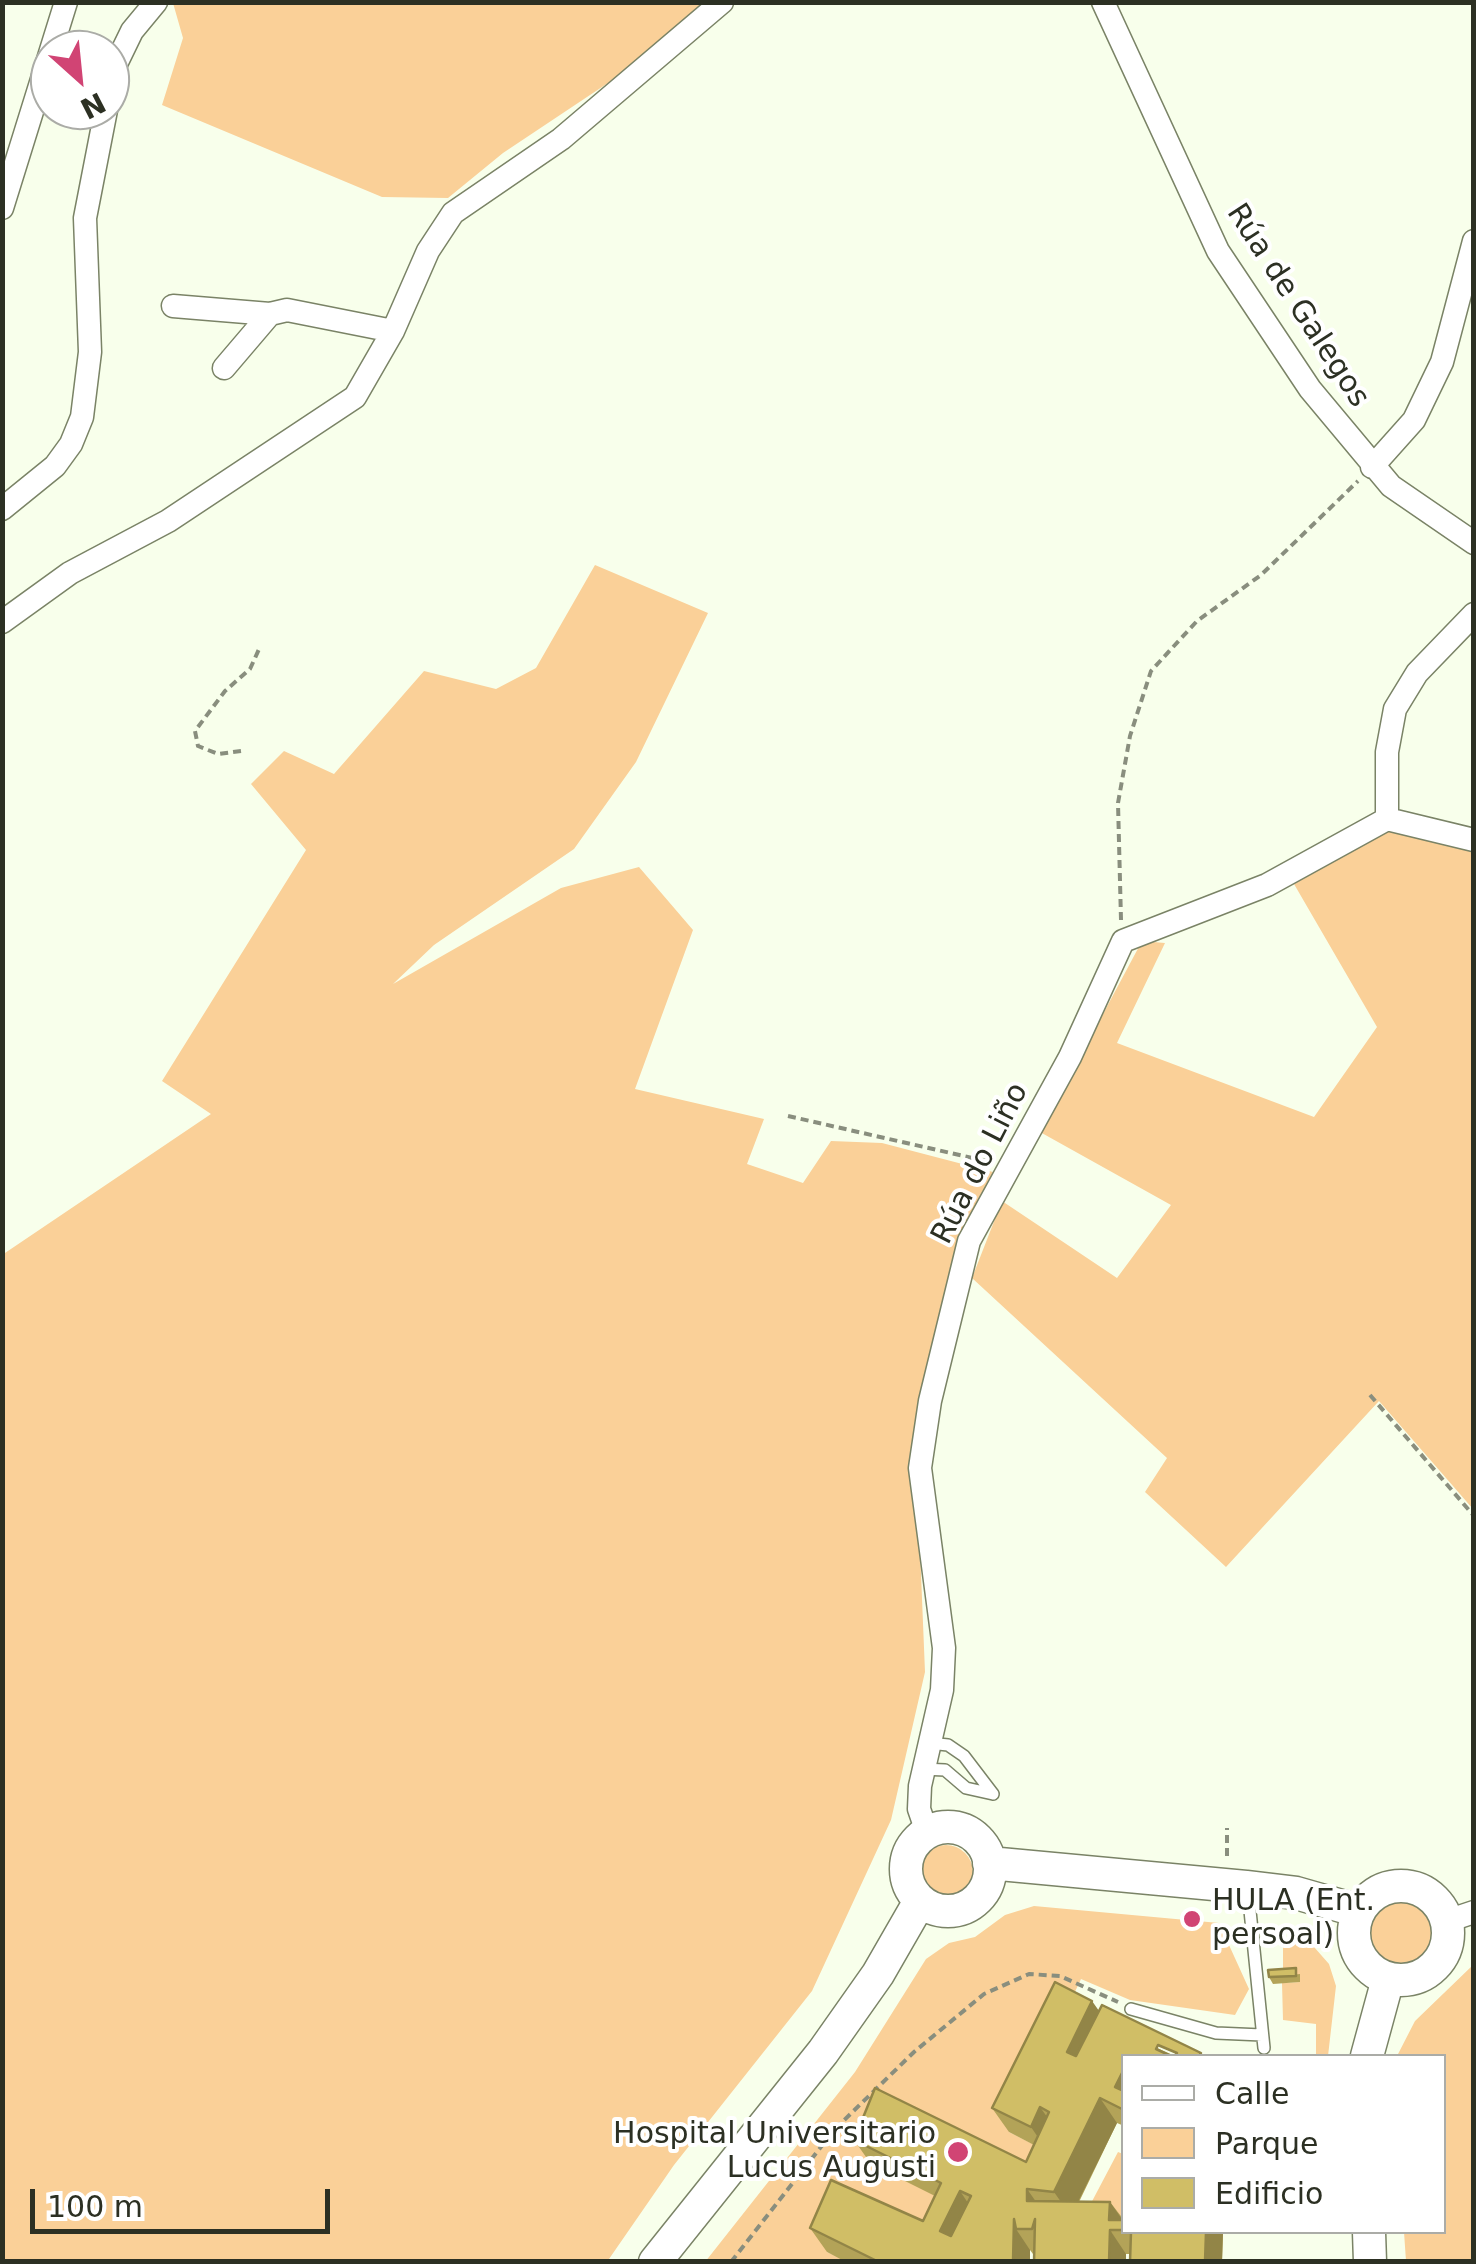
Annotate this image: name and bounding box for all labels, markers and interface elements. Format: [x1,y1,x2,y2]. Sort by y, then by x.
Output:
north arrow [30,30,130,130]
text: N [75,85,111,125]
street label: Rúa de Galegos [1218,198,1376,414]
street label: Rúa do Liño [925,1078,1037,1250]
place label: HULA (Ent. persoal) [1212,1884,1375,1954]
marker: HULA (Ent. persoal) [1181,1908,1203,1930]
legend [1121,2054,1446,2234]
text: Calle [1215,2076,1289,2111]
place label: Hospital Universitario Lucus Augusti [613,2117,936,2188]
text: Parque [1215,2126,1318,2161]
marker: Hospital Universitario Lucus Augusti [945,2139,971,2165]
scale bar [35,2169,335,2231]
text: Edificio [1215,2176,1323,2211]
text: 100 m [47,2189,143,2224]

